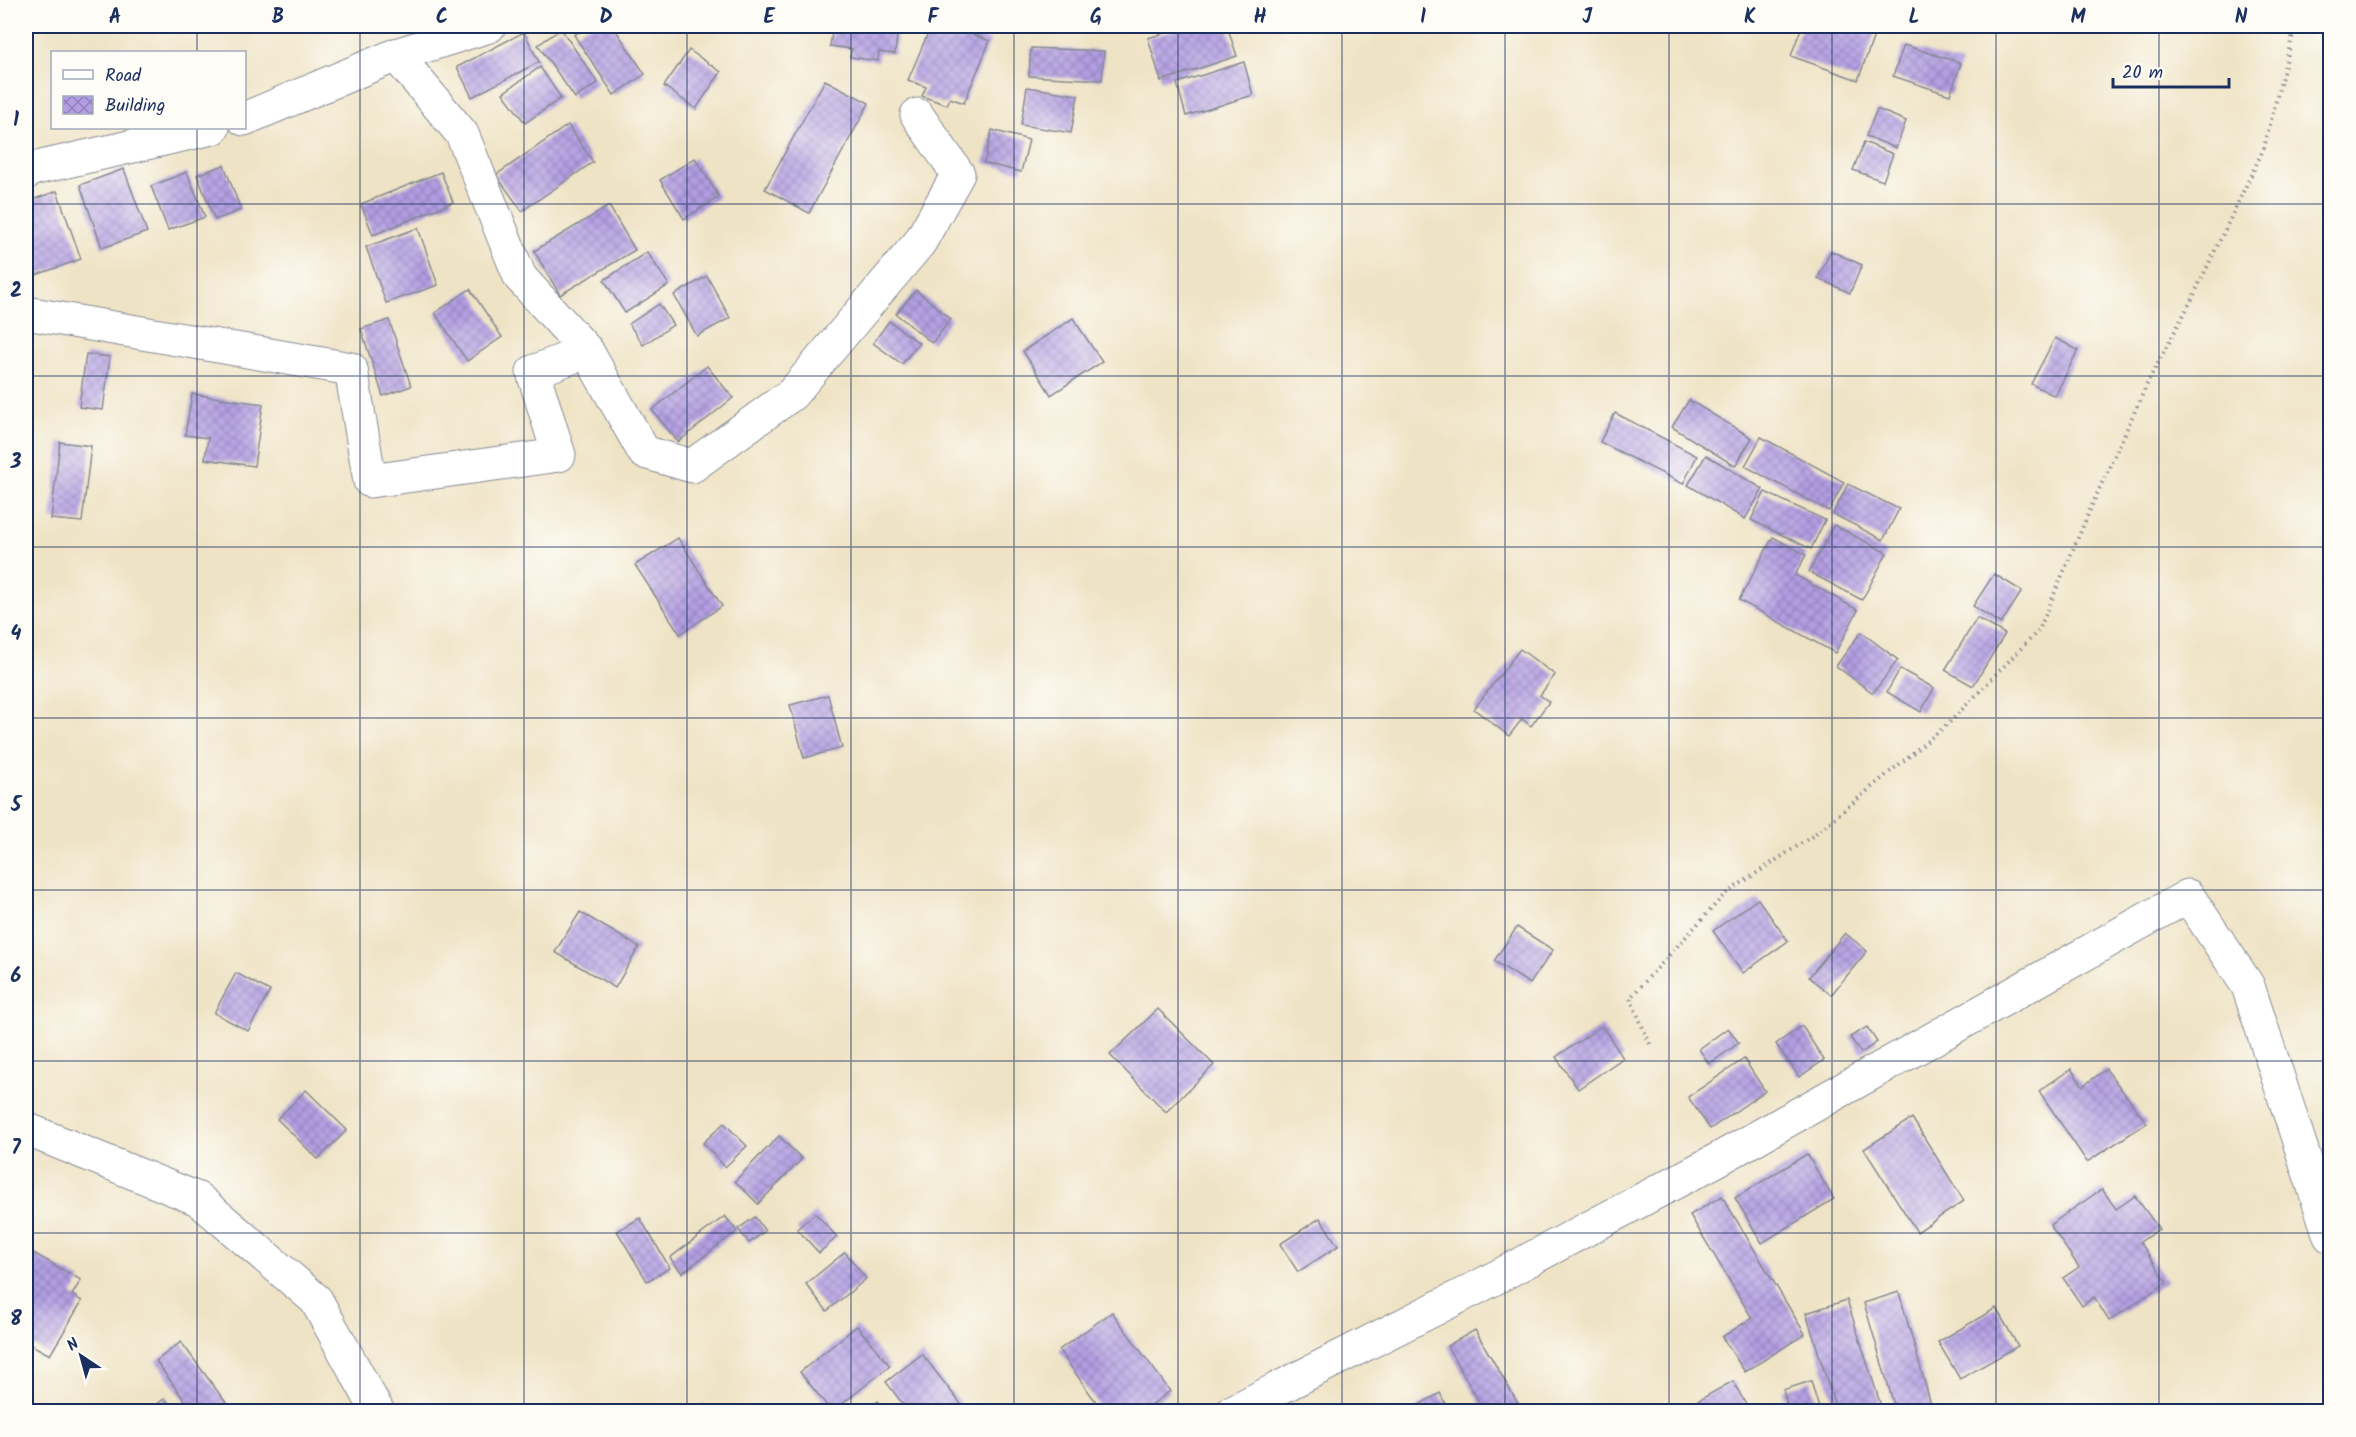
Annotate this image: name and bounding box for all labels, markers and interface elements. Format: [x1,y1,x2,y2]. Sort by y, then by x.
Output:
text: A [109,2,121,34]
text: B [272,2,284,34]
text: C [436,2,448,34]
text: D [599,2,613,34]
text: E [763,2,775,34]
text: F [928,2,940,34]
text: G [1090,2,1102,34]
text: H [1253,2,1267,34]
text: I [1420,2,1426,34]
text: J [1582,2,1593,34]
text: K [1744,2,1756,34]
text: L [1909,2,1919,34]
text: M [2070,2,2086,34]
text: N [2235,2,2248,34]
legend [51,51,246,129]
scale bar [2113,51,2228,89]
text: 20 m [2122,59,2163,88]
text: Road [105,62,142,91]
text: Building [105,92,165,121]
text: 1 [13,105,19,137]
text: 2 [10,276,22,308]
text: 3 [10,447,22,479]
text: 4 [11,619,22,651]
text: 5 [10,790,23,822]
text: 6 [11,961,22,993]
text: 7 [11,1133,21,1165]
text: 8 [10,1304,22,1336]
north arrow [51,1326,111,1386]
text: N [62,1332,85,1358]

